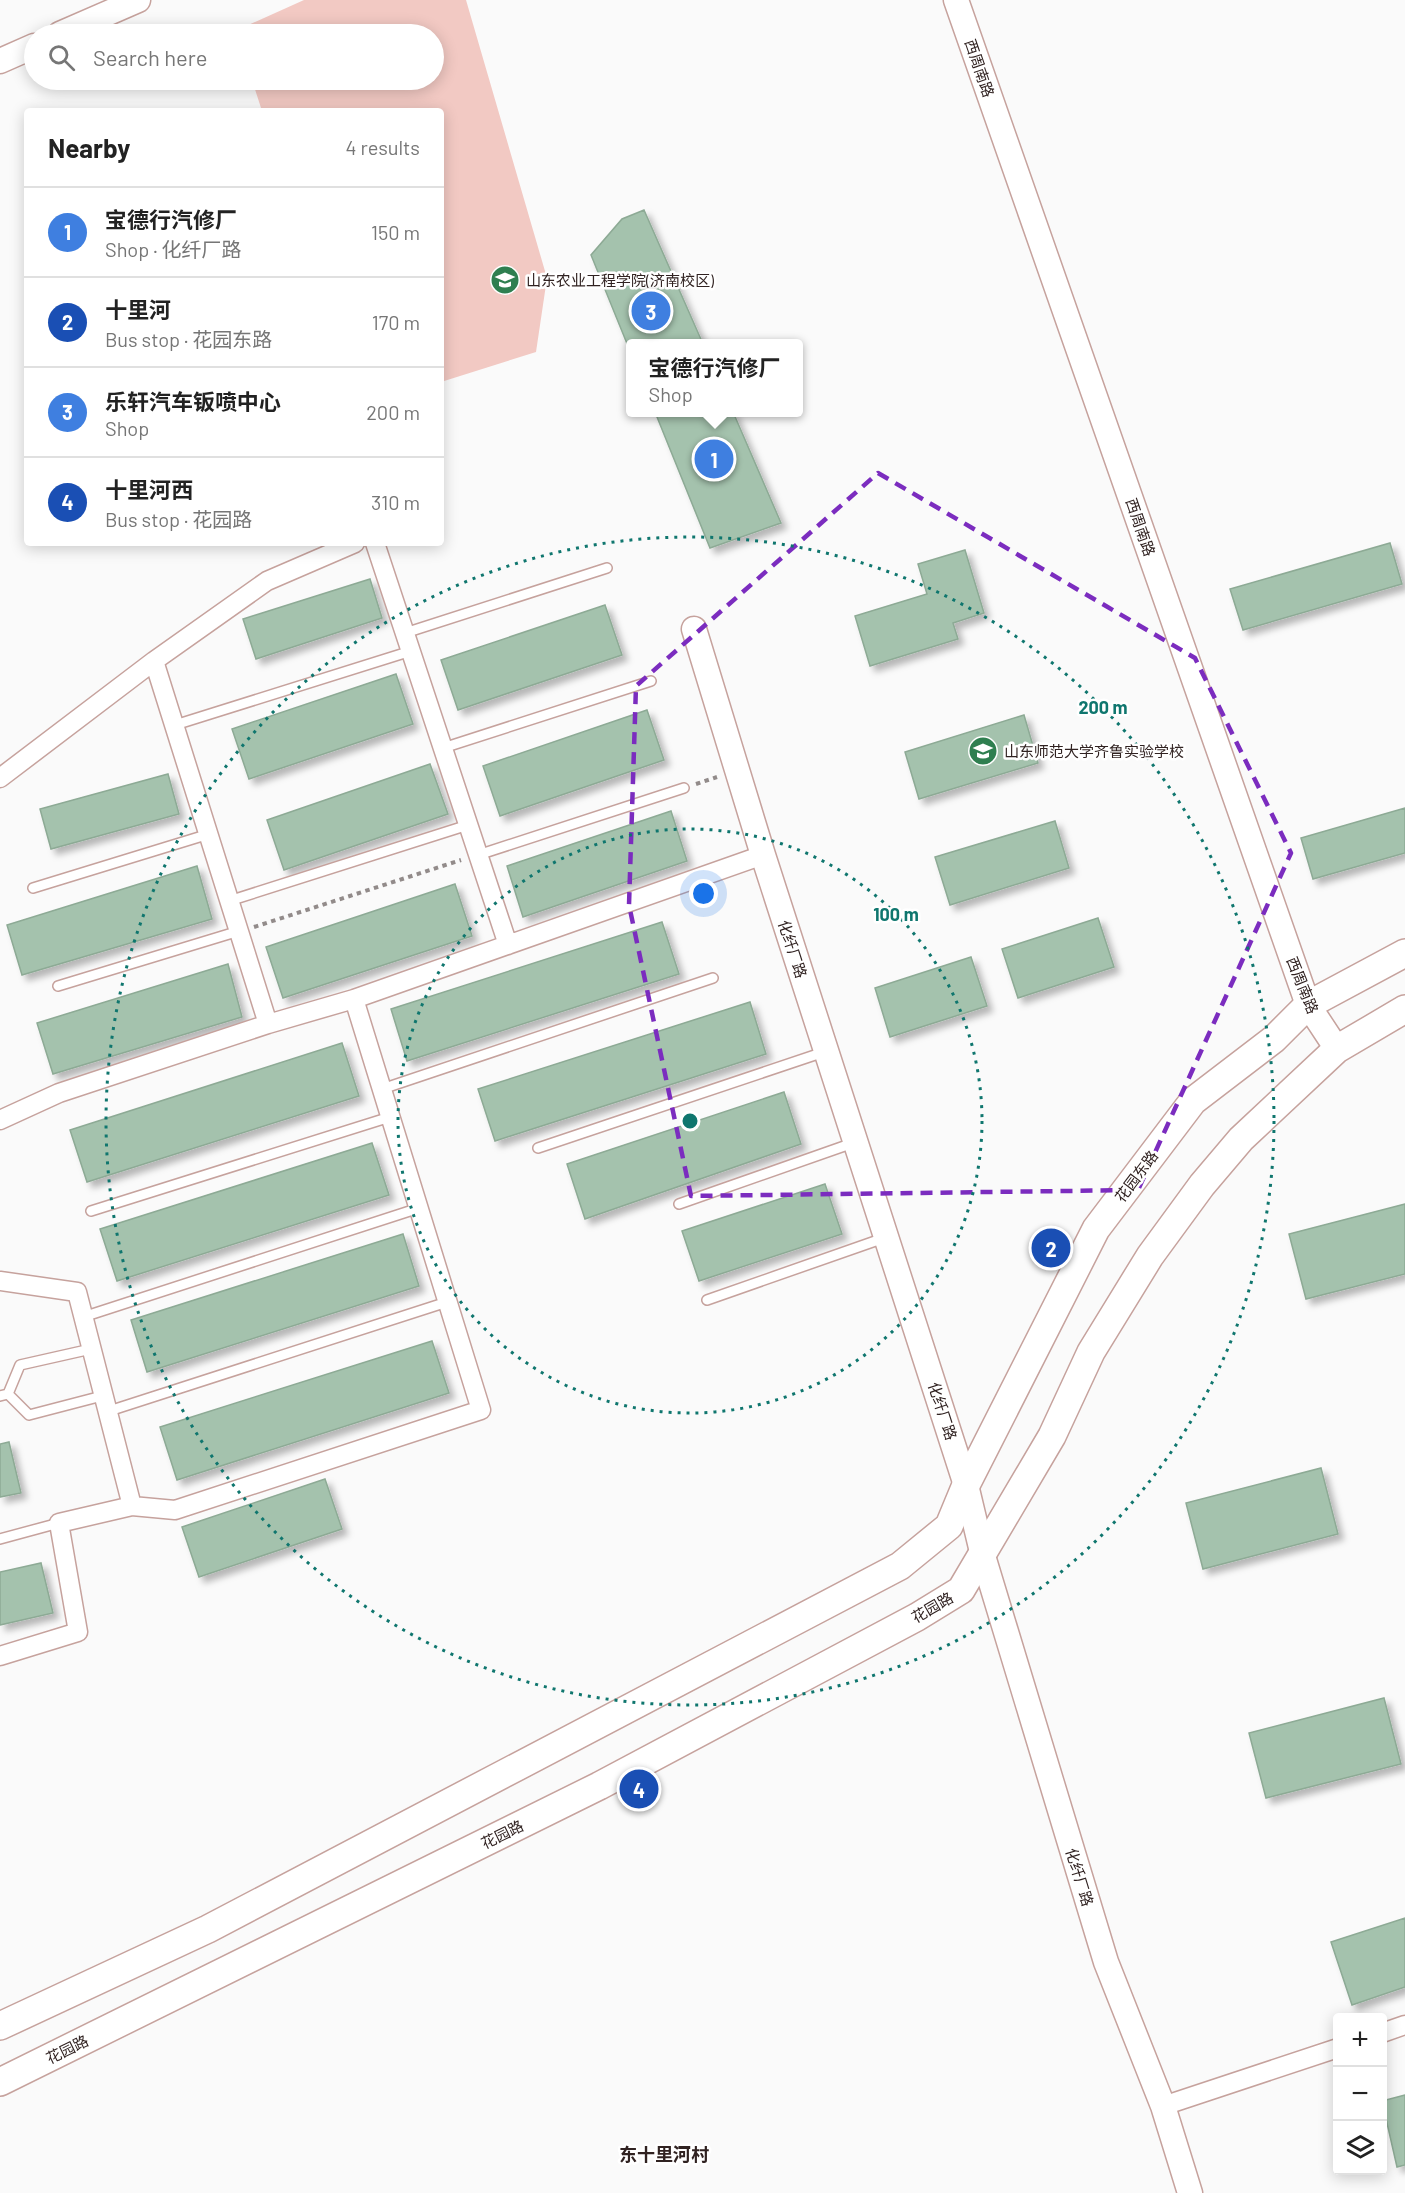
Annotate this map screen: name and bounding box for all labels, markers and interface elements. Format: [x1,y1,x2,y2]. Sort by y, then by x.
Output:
search box [24,24,444,90]
street label: 西周南路 [962,37,998,99]
icon: search [45,41,78,74]
text: Search here [93,44,207,70]
text: Nearby [48,132,130,163]
text: 4 results [345,135,420,159]
text: 宝德行汽修厂 [105,206,237,232]
text: 1 [64,220,71,244]
text: 150 m [371,220,420,244]
text: Shop · 化纤厂路 [105,237,241,261]
school or university icon: 山东农业工程学院(济南校区) [489,264,521,296]
place label: 山东农业工程学院(济南校区) [526,271,714,289]
pin: 3 [632,288,670,334]
text: 十里河 [105,296,171,322]
text: 2 [62,310,73,334]
text: 170 m [372,310,420,334]
text: Bus stop · 花园东路 [105,327,272,351]
popup [626,339,803,417]
text: 宝德行汽修厂 [648,354,781,380]
text: Shop [648,382,693,406]
text: 乐轩汽车钣喷中心 [105,388,281,414]
text: 3 [62,400,73,424]
text: 200 m [366,400,420,424]
text: Shop [105,416,149,440]
pin: 1 [694,436,734,482]
text: 十里河西 [105,476,193,502]
text: 4 [61,490,74,514]
text: 310 m [371,490,420,514]
street label: 西周南路 [1123,496,1159,558]
text: Bus stop · 花园路 [105,507,252,531]
text: 200 m [1078,696,1128,718]
school or university icon: 山东师范大学齐鲁实验学校 [967,735,999,767]
place label: 山东师范大学齐鲁实验学校 [1004,742,1184,760]
your location [689,879,718,908]
text: 100 m [873,903,919,925]
street label: 化纤厂路 [775,918,811,980]
street label: 西周南路 [1283,954,1323,1016]
centre of rings [680,1111,700,1131]
street label: 花园东路 [1111,1147,1161,1205]
pin: 2 [1032,1226,1070,1270]
street label: 化纤厂路 [925,1380,961,1442]
street label: 花园路 [908,1588,956,1626]
pin: 4 [620,1766,658,1812]
street label: 花园路 [478,1816,526,1852]
street label: 化纤厂路 [1063,1846,1097,1908]
map controls [1333,2013,1387,2175]
button: + [1333,2013,1387,2067]
street label: 花园路 [43,2031,91,2067]
button: − [1333,2067,1387,2121]
button: layers [1333,2121,1387,2175]
district label: 东十里河村 [619,2143,709,2165]

